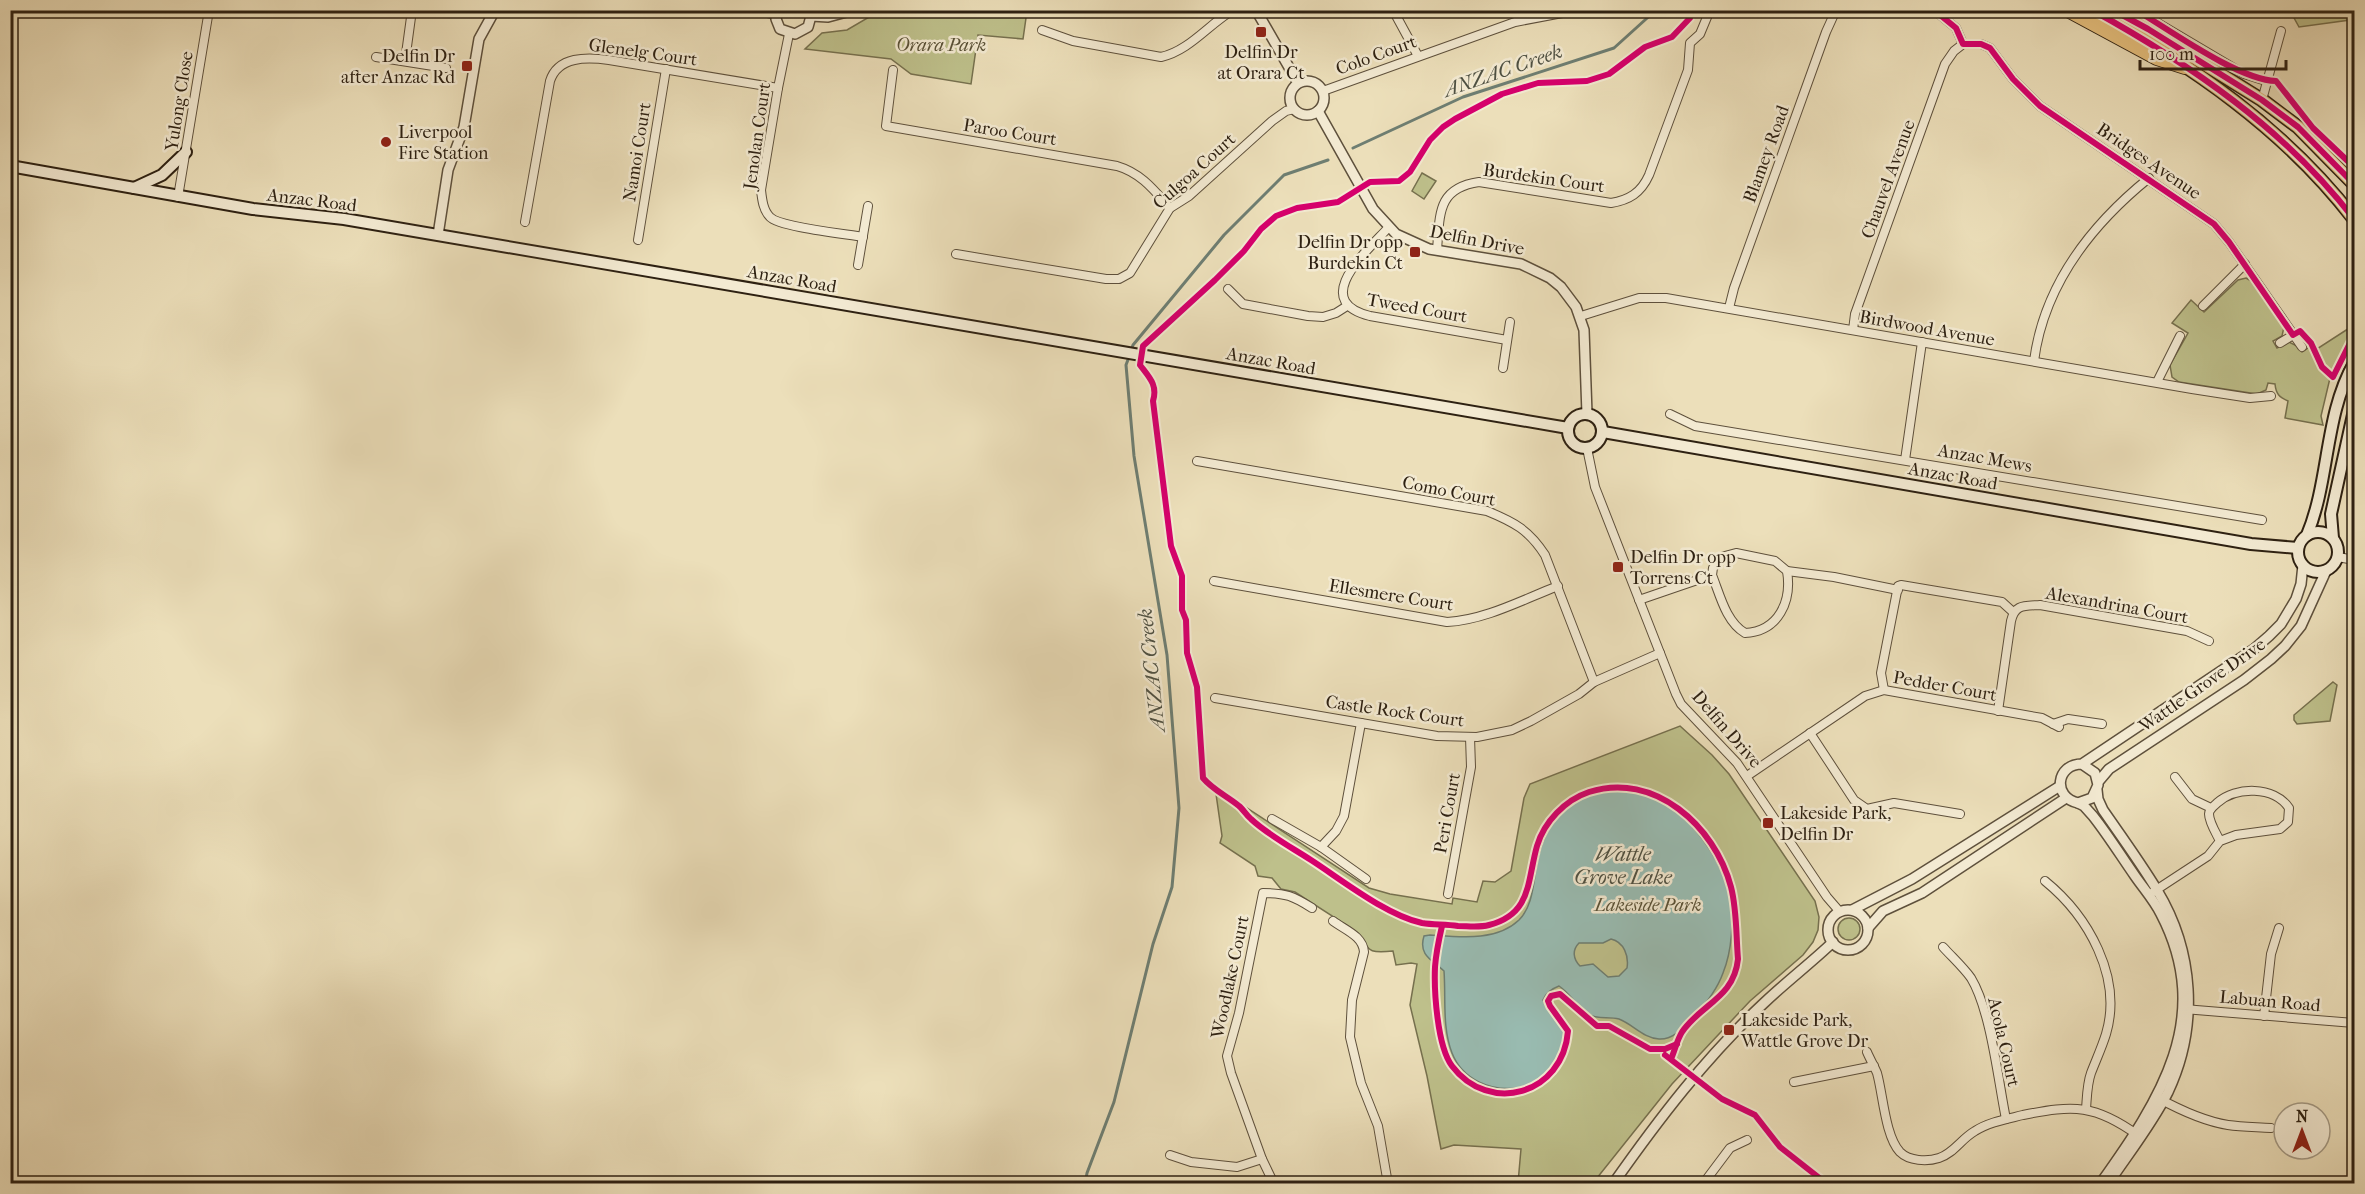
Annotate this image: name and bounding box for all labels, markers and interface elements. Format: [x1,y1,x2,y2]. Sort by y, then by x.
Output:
marker: Delfin Dr at Orara Ct [1254,25,1268,39]
street label: Colo Court [1333,31,1420,80]
scale bar [2140,33,2286,71]
street label: Glenelg Court [587,34,699,71]
park label: Orara Park [896,35,986,56]
water label: ANZAC Creek [1438,39,1565,102]
place label: Delfin Dr at Orara Ct [1217,42,1305,84]
text: 100 m [2149,44,2194,65]
place label: Delfin Dr after Anzac Rd [341,46,455,88]
street label: Yulong Close [161,50,198,153]
marker: Delfin Dr after Anzac Rd [460,59,474,73]
street label: Jenolan Court [739,81,775,193]
street label: Namoi Court [619,100,656,203]
street label: Blamey Road [1739,102,1794,206]
street label: Paroo Court [962,115,1059,150]
street label: Chauvel Avenue [1857,117,1920,241]
street label: Bridges Avenue [2092,119,2205,204]
place label: Liverpool Fire Station [398,122,489,164]
street label: Culgoa Court [1149,129,1240,214]
marker: Liverpool Fire Station [379,135,393,149]
street label: Burdekin Court [1482,160,1607,197]
street label: Anzac Road [265,184,358,216]
street label: Delfin Drive [1428,221,1526,260]
place label: Delfin Dr opp Burdekin Ct [1297,232,1404,274]
marker: Delfin Dr opp Burdekin Ct [1408,245,1422,259]
street label: Anzac Road [745,261,838,298]
street label: Tweed Court [1365,289,1469,328]
street label: Birdwood Avenue [1858,306,1996,351]
street label: Anzac Road [1224,343,1317,380]
street label: Anzac Mews [1935,440,2034,477]
street label: Anzac Road [1906,458,1999,495]
street label: Como Court [1401,472,1498,511]
place label: Delfin Dr opp Torrens Ct [1630,547,1736,589]
marker: Delfin Dr opp Torrens Ct [1611,560,1625,574]
street label: Ellesmere Court [1327,575,1455,616]
street label: Alexandrina Court [2043,582,2190,628]
water label: ANZAC Creek [1134,607,1170,736]
street label: Wattle Grove Drive [2134,634,2270,738]
street label: Pedder Court [1891,667,1999,706]
street label: Delfin Drive [1687,686,1766,772]
street label: Castle Rock Court [1324,691,1466,732]
street label: Peri Court [1430,771,1465,855]
place label: Lakeside Park, Delfin Dr [1780,803,1892,845]
marker: Lakeside Park, Delfin Dr [1761,816,1775,830]
water label: Wattle Grove Lake [1574,843,1673,889]
park label: Lakeside Park [1593,895,1701,916]
street label: Woodlake Court [1207,913,1254,1041]
street label: Labuan Road [2219,987,2322,1016]
street label: Acola Court [1983,994,2024,1089]
place label: Lakeside Park, Wattle Grove Dr [1740,1010,1868,1052]
marker: Lakeside Park, Wattle Grove Dr [1722,1023,1736,1037]
north arrow [2272,1101,2332,1161]
text: N [2296,1107,2309,1126]

